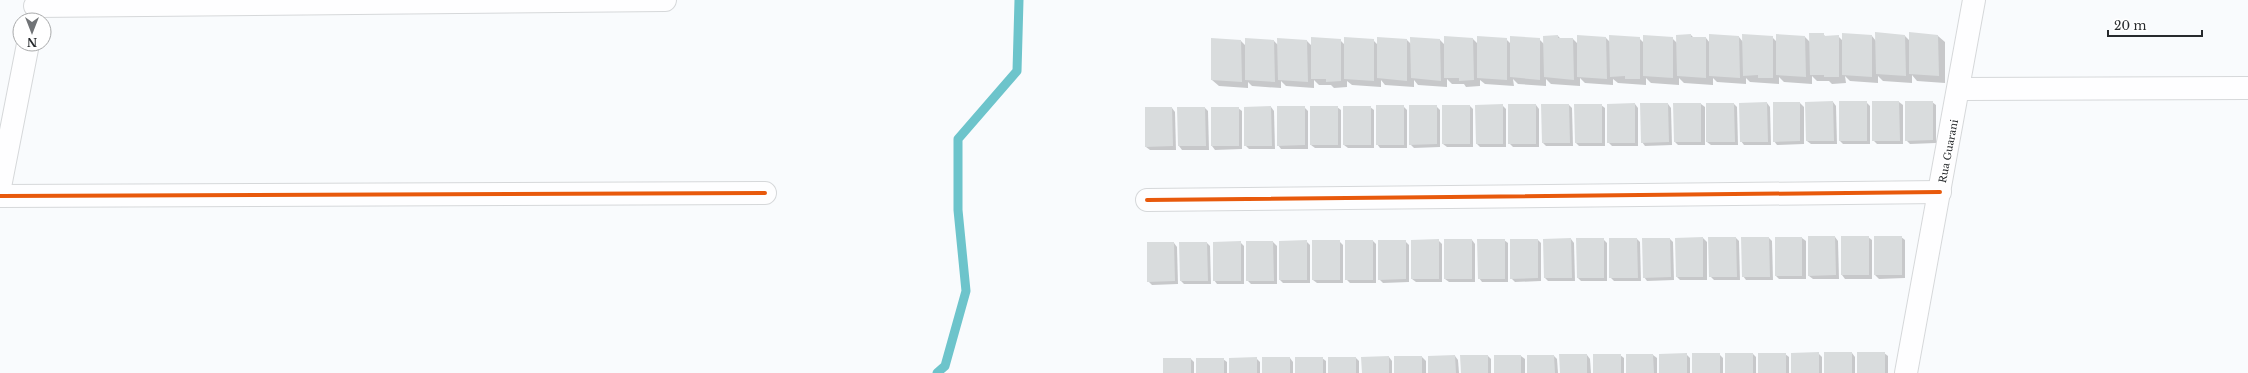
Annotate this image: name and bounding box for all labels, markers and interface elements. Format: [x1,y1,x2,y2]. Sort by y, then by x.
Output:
north arrow [12,12,52,52]
scale bar [2108,12,2202,38]
text: 20 m [2114,18,2146,33]
text: N [26,35,37,49]
street label: Rua Guarani [1936,118,1961,184]

